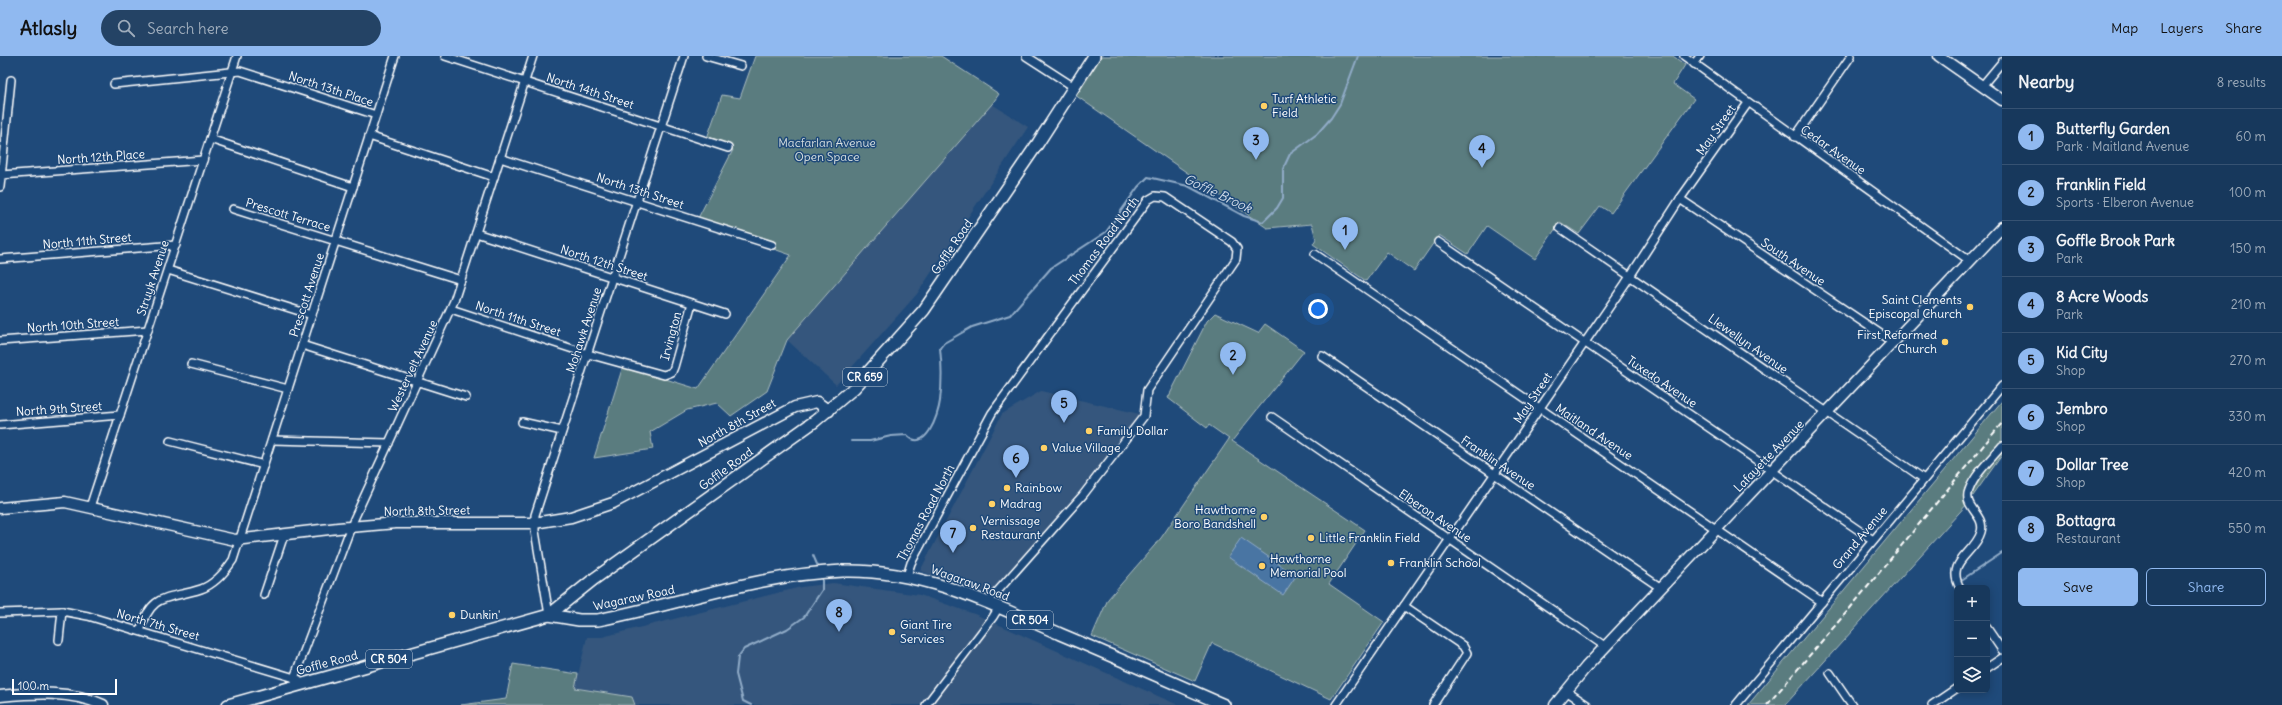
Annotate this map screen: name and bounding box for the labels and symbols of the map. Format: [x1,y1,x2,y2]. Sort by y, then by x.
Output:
street label: North 13th Place [287,68,375,109]
street label: North 14th Street [544,69,636,112]
place label: Turf Athletic Field [1272,91,1337,120]
marker: Turf Athletic Field [1259,101,1269,111]
street label: May Street [1693,102,1738,158]
street label: Cedar Avenue [1798,122,1869,178]
pin: 3 [1243,127,1269,160]
park label: Macfarlan Avenue Open Space [778,135,876,164]
pin: 4 [1469,135,1495,168]
street label: North 12th Place [57,146,145,167]
street label: North 13th Street [595,169,686,212]
water label: Goffle Brook [1181,170,1256,217]
street label: Thomas Road North [1065,193,1142,288]
street label: Prescott Terrace [244,194,332,235]
street label: Goffle Road [928,216,976,277]
pin: 1 [1332,217,1358,250]
street label: North 11th Street [42,229,132,252]
street label: South Avenue [1758,235,1828,289]
street label: Struyk Avenue [133,238,172,317]
street label: North 12th Street [559,241,650,284]
street label: Prescott Avenue [286,251,327,339]
street label: Mohawk Avenue [563,285,604,374]
place label: Saint Clements Episcopal Church [1868,292,1962,321]
street label: North 11th Street [474,298,563,339]
your location [1308,299,1328,319]
marker: Saint Clements Episcopal Church [1965,302,1975,312]
street label: Irvington [657,310,684,362]
street label: Llewellyn Avenue [1706,311,1791,377]
street label: North 10th Street [26,314,119,335]
street label: Westervelt Avenue [385,317,440,414]
place label: First Reformed Church [1857,327,1937,356]
marker: First Reformed Church [1940,337,1950,347]
pin: 2 [1220,342,1246,375]
street label: Tuxedo Avenue [1624,353,1700,411]
road number: CR 659 [843,368,887,386]
street label: May Street [1510,369,1555,426]
pin: 5 [1051,390,1077,423]
street label: North 8th Street [695,395,778,450]
street label: North 9th Street [15,398,103,419]
street label: Maitland Avenue [1553,400,1636,463]
street label: Lafayette Avenue [1730,416,1807,495]
place label: Family Dollar [1097,423,1168,438]
marker: Family Dollar [1084,426,1094,436]
street label: Franklin Avenue [1458,432,1538,493]
place label: Value Village [1052,440,1120,455]
marker: Value Village [1039,443,1049,453]
street label: Goffle Road [696,444,756,493]
pin: 6 [1003,445,1029,478]
street label: Thomas Road North [894,462,957,564]
place label: Rainbow [1015,480,1062,495]
marker: Rainbow [1002,483,1012,493]
street label: Elberon Avenue [1396,486,1474,545]
place label: Madrag [1000,496,1042,511]
marker: Madrag [987,499,997,509]
street label: North 8th Street [384,502,470,519]
place label: Hawthorne Boro Bandshell [1174,502,1256,531]
street label: Grand Avenue [1829,503,1890,572]
marker: Hawthorne Boro Bandshell [1259,512,1269,522]
place label: Vernissage Restaurant [981,513,1041,542]
pin: 7 [940,520,966,553]
marker: Vernissage Restaurant [968,523,978,533]
place label: Little Franklin Field [1319,530,1420,545]
marker: Little Franklin Field [1306,533,1316,543]
place label: Hawthorne Memorial Pool [1270,551,1347,580]
place label: Franklin School [1399,555,1481,570]
marker: Franklin School [1386,558,1396,568]
street label: Wagaraw Road [929,561,1012,604]
marker: Hawthorne Memorial Pool [1257,561,1267,571]
street label: Wagaraw Road [592,582,676,613]
pin: 8 [826,599,852,632]
street label: North 7th Street [115,606,201,643]
place label: Dunkin' [460,607,500,622]
marker: Dunkin' [447,610,457,620]
road number: CR 504 [1007,611,1053,629]
place label: Giant Tire Services [900,617,952,646]
marker: Giant Tire Services [887,627,897,637]
street label: Goffle Road [294,647,359,678]
road number: CR 504 [366,650,412,668]
scale bar [12,677,117,696]

